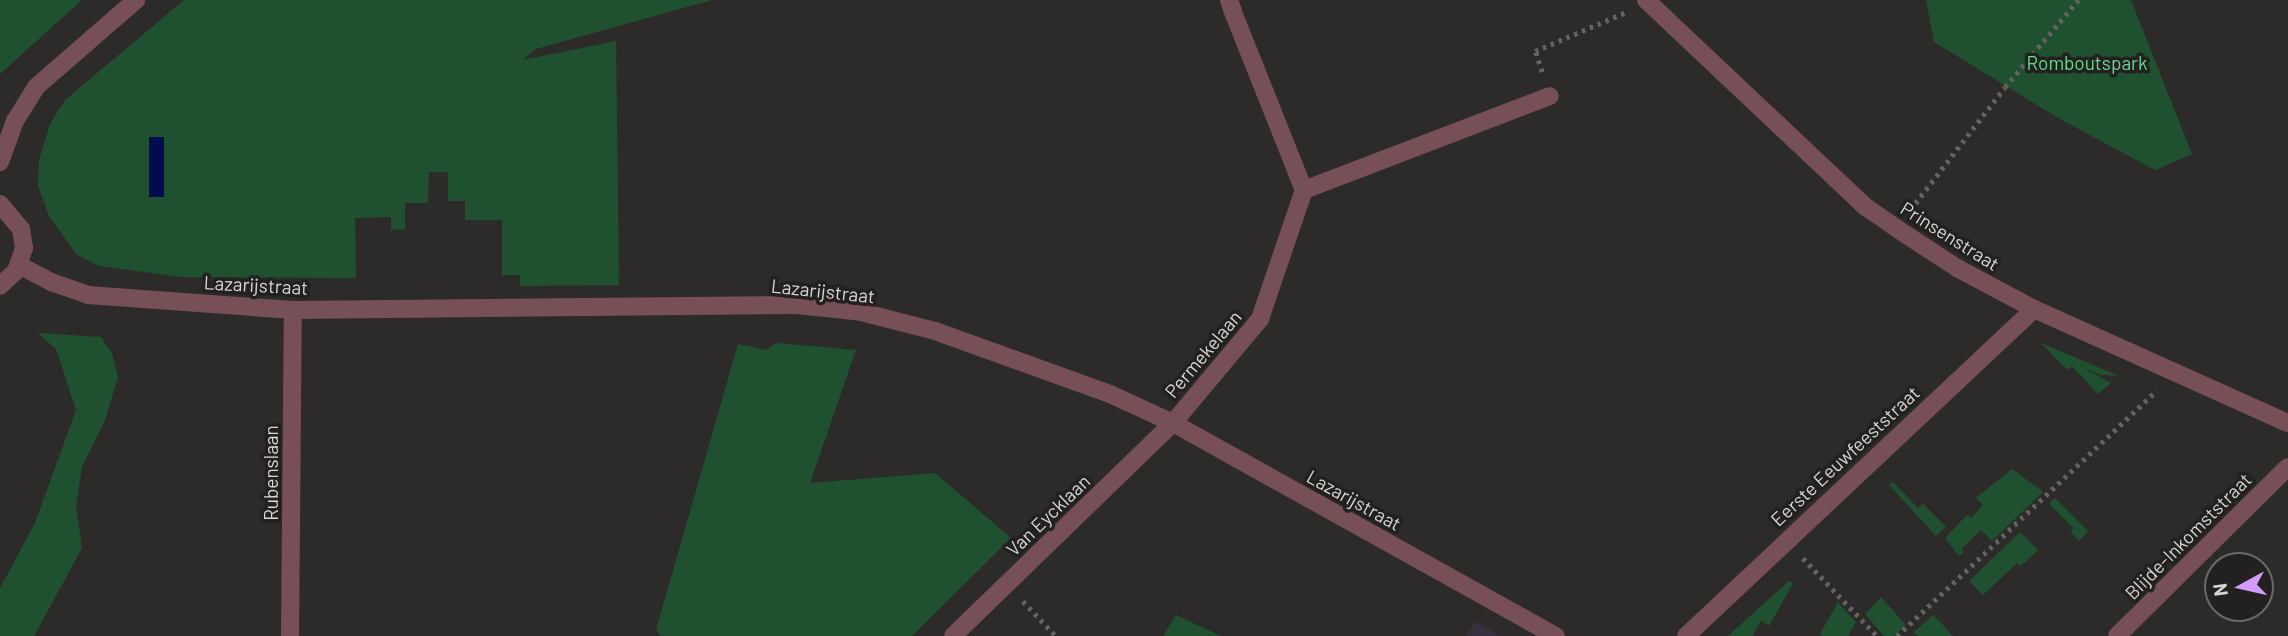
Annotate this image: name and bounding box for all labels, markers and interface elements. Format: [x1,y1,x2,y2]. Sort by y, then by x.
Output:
park label: Romboutspark [2026,52,2148,74]
street label: Prinsenstraat [1896,197,2004,275]
street label: Lazarijstraat [203,271,309,299]
street label: Lazarijstraat [770,274,876,308]
street label: Permekelaan [1160,306,1246,402]
street label: Eerste Eeuwfeeststraat [1766,381,1924,531]
street label: Rubenslaan [260,425,282,521]
street label: Lazarijstraat [1303,465,1405,535]
street label: Blijde-Inkomststraat [2120,468,2256,604]
street label: Van Eycklaan [1001,470,1095,560]
north arrow [2204,552,2274,622]
text: N [2207,582,2232,598]

